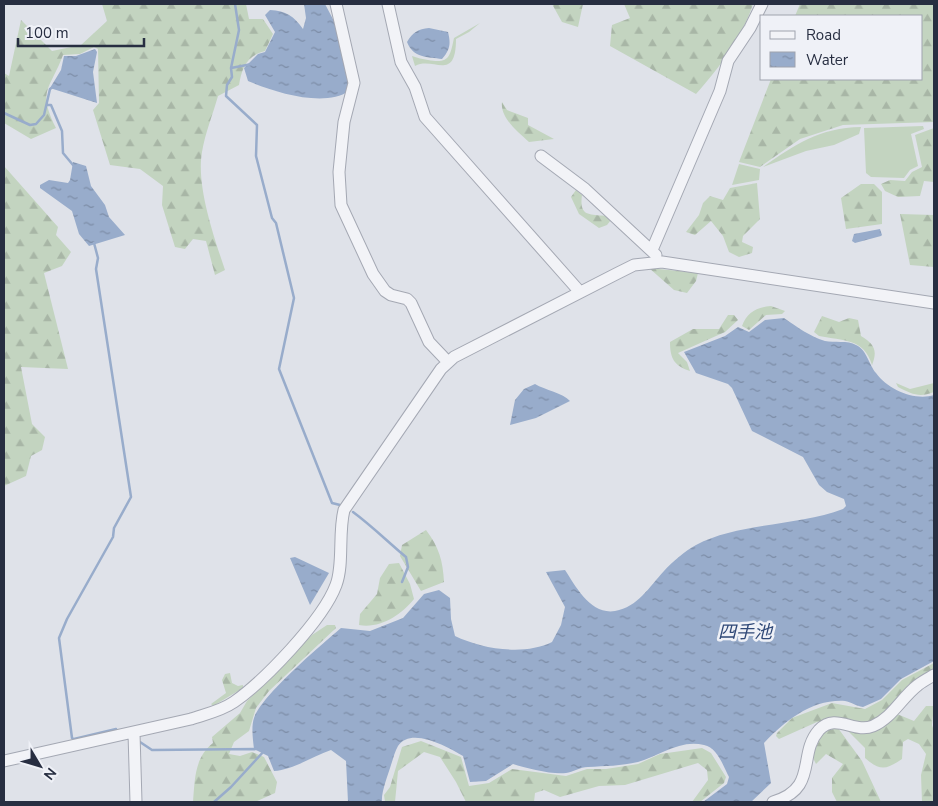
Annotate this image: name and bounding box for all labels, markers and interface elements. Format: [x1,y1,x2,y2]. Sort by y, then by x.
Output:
scale bar [18,15,144,47]
legend [760,15,923,80]
text: 100 m [25,23,69,43]
text: Road [806,25,841,45]
text: Water [806,50,849,70]
water label: 四手池 [718,620,774,644]
north arrow [15,741,65,791]
text: N [39,764,61,784]

